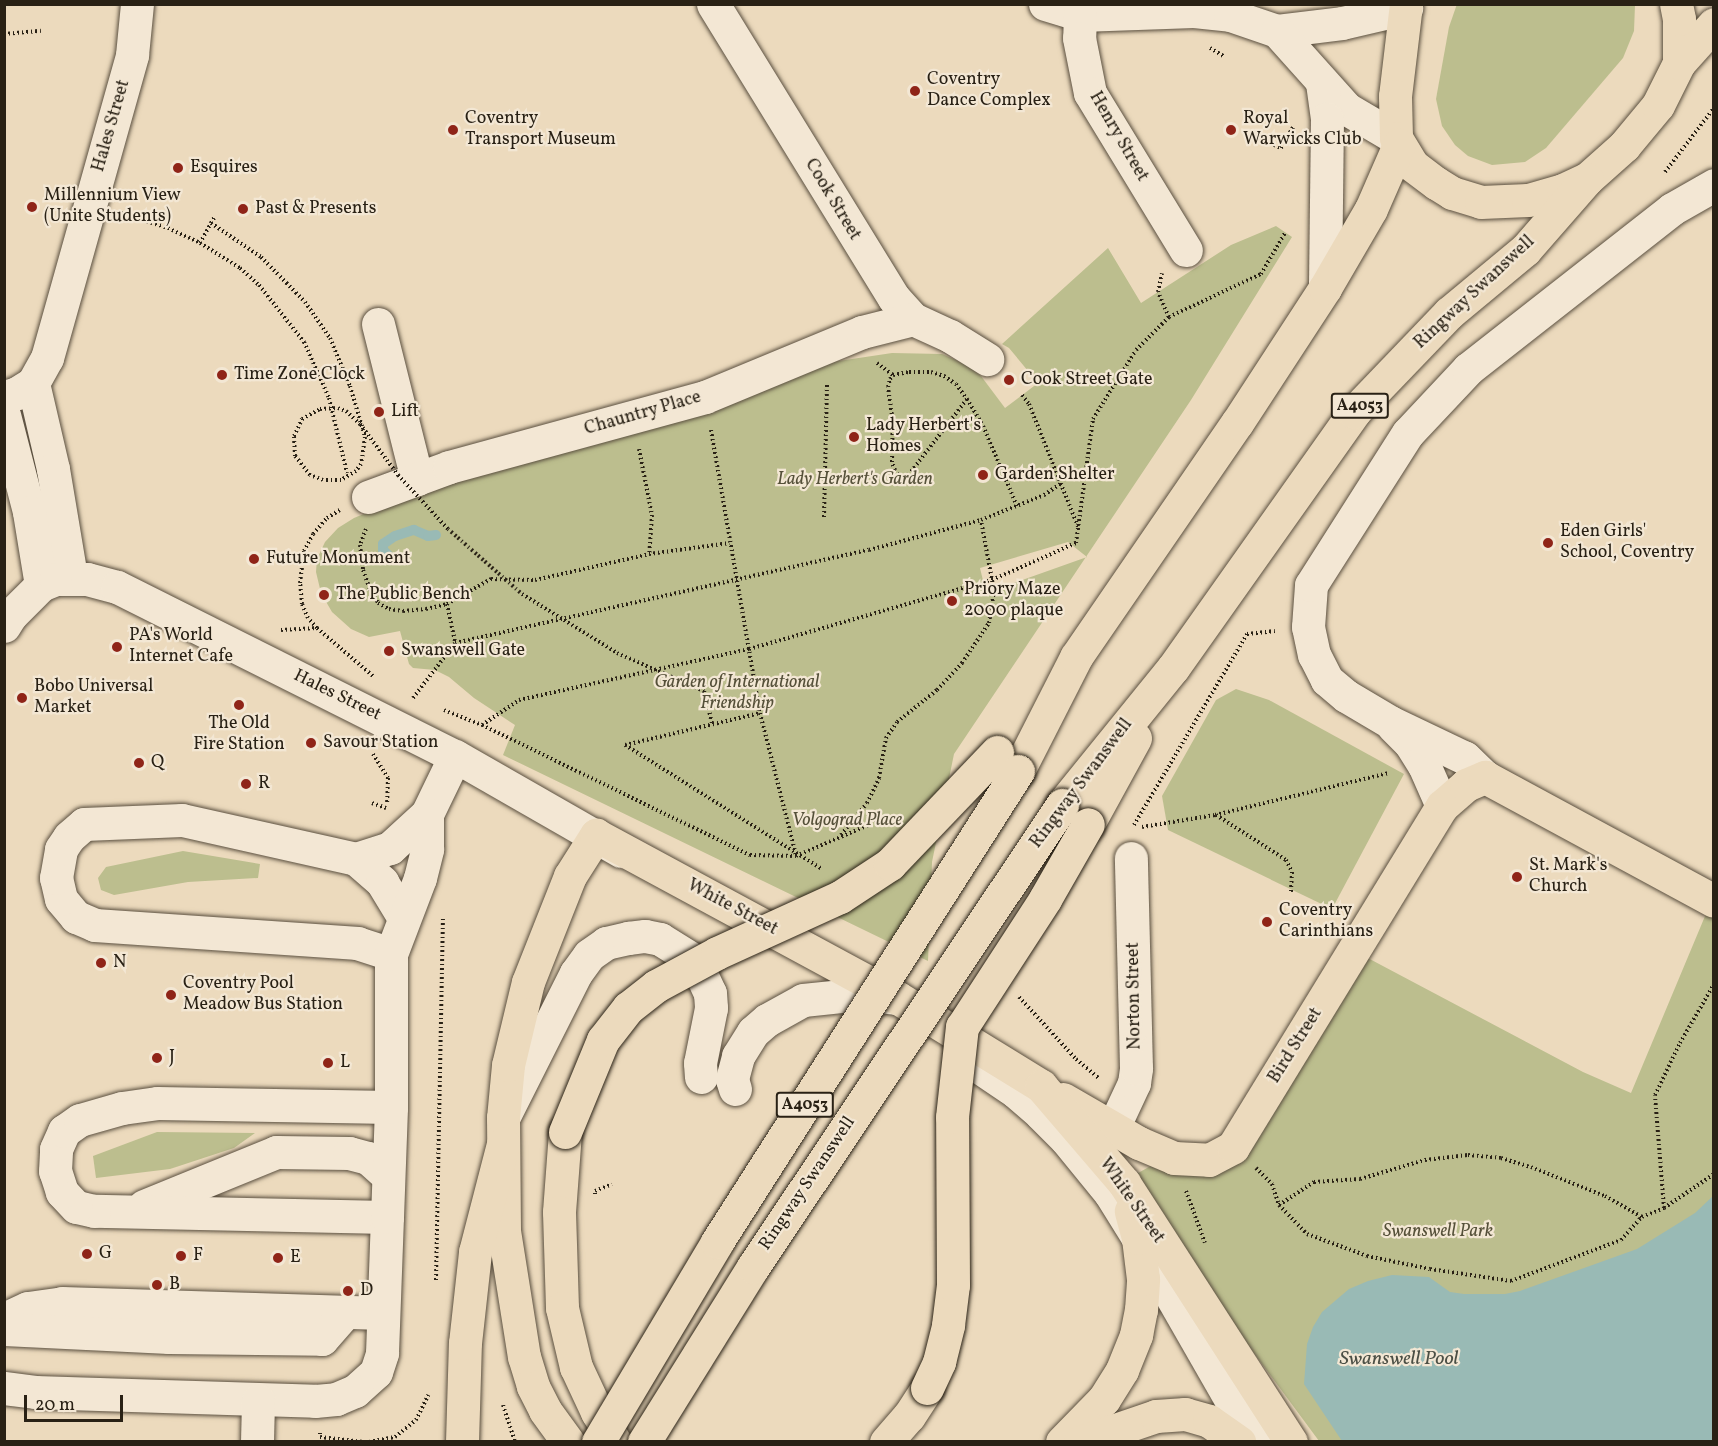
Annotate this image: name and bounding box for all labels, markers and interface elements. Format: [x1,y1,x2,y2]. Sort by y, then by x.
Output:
place label: Coventry Dance Complex [927,70,1051,112]
street label: Hales Street [89,77,135,175]
marker: Coventry Dance Complex [908,84,922,98]
street label: Henry Street [1083,88,1153,186]
place label: Coventry Transport Museum [465,109,616,152]
place label: Royal Warwicks Club [1243,109,1361,152]
marker: Coventry Transport Museum [446,123,460,137]
marker: Royal Warwicks Club [1224,123,1238,137]
street label: Cook Street [799,155,865,245]
place label: Esquires [190,157,258,179]
marker: Esquires [171,161,185,175]
place label: Millennium View (Unite Students) [44,186,181,228]
place label: Past & Presents [255,198,377,220]
marker: Millennium View (Unite Students) [25,200,39,214]
marker: Past & Presents [236,202,250,216]
street label: Ringway Swanswell [1410,231,1540,355]
place label: Time Zone Clock [234,364,365,386]
marker: Time Zone Clock [215,368,229,382]
place label: Cook Street Gate [1021,369,1152,391]
marker: Cook Street Gate [1002,373,1016,387]
street label: Chauntry Place [582,387,704,441]
road number: A4053 [1330,393,1390,419]
place label: Lift [391,401,419,423]
marker: Lift [372,405,386,419]
place label: Lady Herbert's Homes [866,416,982,458]
marker: Lady Herbert's Homes [847,430,861,444]
place label: Garden Shelter [995,464,1114,486]
marker: Garden Shelter [976,468,990,482]
park label: Lady Herbert's Garden [777,469,933,491]
place label: Eden Girls' School, Coventry [1560,522,1694,564]
marker: Eden Girls' School, Coventry [1541,536,1555,550]
place label: Future Monument [266,548,410,570]
marker: Future Monument [247,552,261,566]
place label: Priory Maze 2000 plaque [964,580,1063,622]
place label: The Public Bench [336,584,471,606]
marker: The Public Bench [317,588,331,602]
marker: Priory Maze 2000 plaque [945,594,959,608]
place label: PA's World Internet Cafe [129,626,233,668]
marker: PA's World Internet Cafe [110,640,124,654]
place label: Swanswell Gate [401,640,525,662]
marker: Swanswell Gate [382,644,396,658]
street label: Hales Street [290,665,384,727]
park label: Garden of International Friendship [654,673,820,716]
place label: Bobo Universal Market [34,677,153,720]
marker: Bobo Universal Market [15,691,29,705]
marker: The Old Fire Station [232,698,246,712]
place label: The Old Fire Station [193,714,285,756]
street label: Ringway Swanswell [1026,715,1138,853]
place label: Savour Station [323,732,439,754]
marker: Savour Station [304,736,318,750]
place label: Q [151,752,164,774]
marker: Q [132,756,146,770]
place label: R [258,773,270,795]
marker: R [239,777,253,791]
park label: Volgograd Place [792,810,902,832]
place label: St. Mark's Church [1529,856,1607,898]
marker: St. Mark's Church [1510,870,1524,884]
street label: White Street [683,875,781,941]
place label: Coventry Carinthians [1279,901,1373,944]
marker: Coventry Carinthians [1260,915,1274,929]
street label: Norton Street [1123,942,1147,1050]
place label: N [113,952,126,974]
marker: N [94,956,108,970]
place label: Coventry Pool Meadow Bus Station [183,974,344,1016]
marker: Coventry Pool Meadow Bus Station [164,988,178,1002]
street label: Bird Street [1264,1004,1328,1088]
place label: J [169,1047,175,1069]
marker: J [150,1051,164,1065]
place label: L [340,1052,350,1074]
marker: L [321,1056,335,1070]
road number: A4053 [775,1092,835,1118]
street label: Ringway Swanswell [755,1113,861,1255]
street label: White Street [1094,1154,1168,1248]
park label: Swanswell Park [1383,1221,1493,1243]
place label: G [99,1243,112,1265]
place label: F [193,1245,203,1267]
marker: G [80,1247,94,1261]
place label: E [290,1247,301,1269]
marker: F [174,1249,188,1263]
marker: E [271,1251,285,1265]
place label: B [169,1274,180,1296]
marker: B [150,1278,164,1292]
place label: D [360,1280,373,1302]
marker: D [341,1284,355,1298]
water label: Swanswell Pool [1339,1347,1459,1371]
scale bar [27,1383,126,1421]
text: 20 m [35,1393,75,1418]

